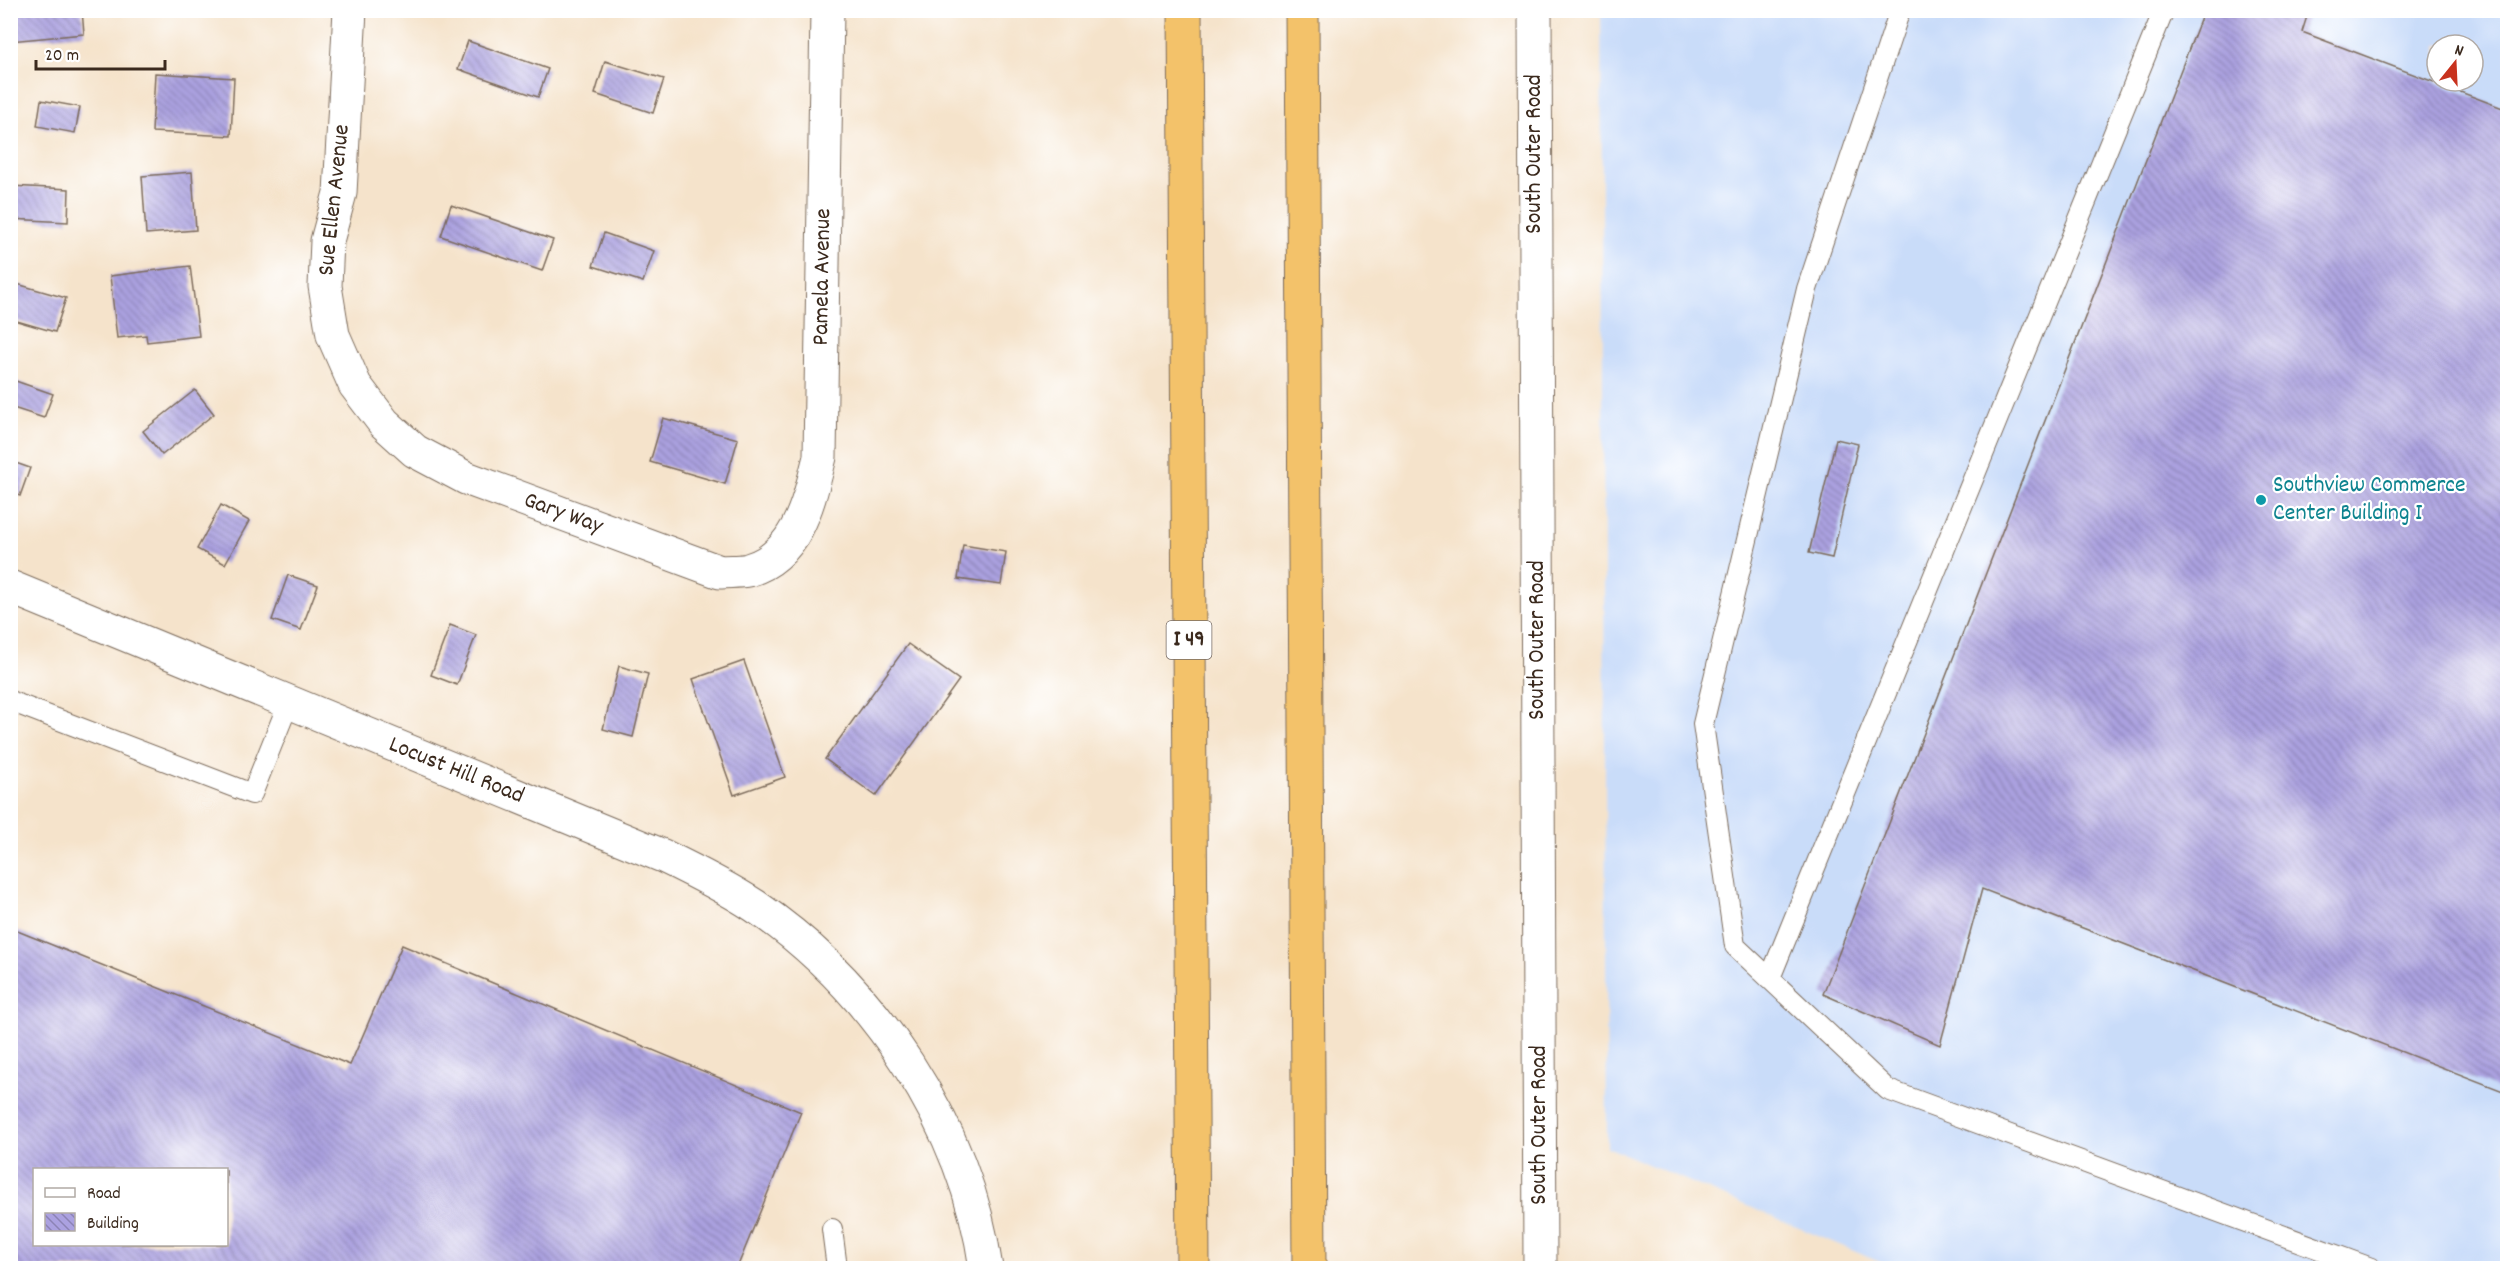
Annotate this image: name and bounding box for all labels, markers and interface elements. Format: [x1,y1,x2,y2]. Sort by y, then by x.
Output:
scale bar [36,33,165,71]
north arrow [2425,33,2485,93]
text: N [2452,39,2466,63]
text: 20 m [45,44,79,69]
street label: South Outer Road [1518,74,1552,234]
street label: Sue Ellen Avenue [310,123,360,277]
street label: Pamela Avenue [805,208,841,346]
place label: Southview Commerce Center Building I [2273,469,2466,531]
street label: Gary Way [519,484,609,544]
marker: Southview Commerce Center Building I [2254,493,2268,507]
street label: South Outer Road [1521,560,1555,720]
road number: I 49 [1166,621,1212,659]
street label: Locust Hill Road [383,728,529,814]
street label: South Outer Road [1523,1045,1557,1205]
legend [33,1168,228,1246]
text: Road [87,1182,121,1207]
text: Building [87,1212,139,1237]

